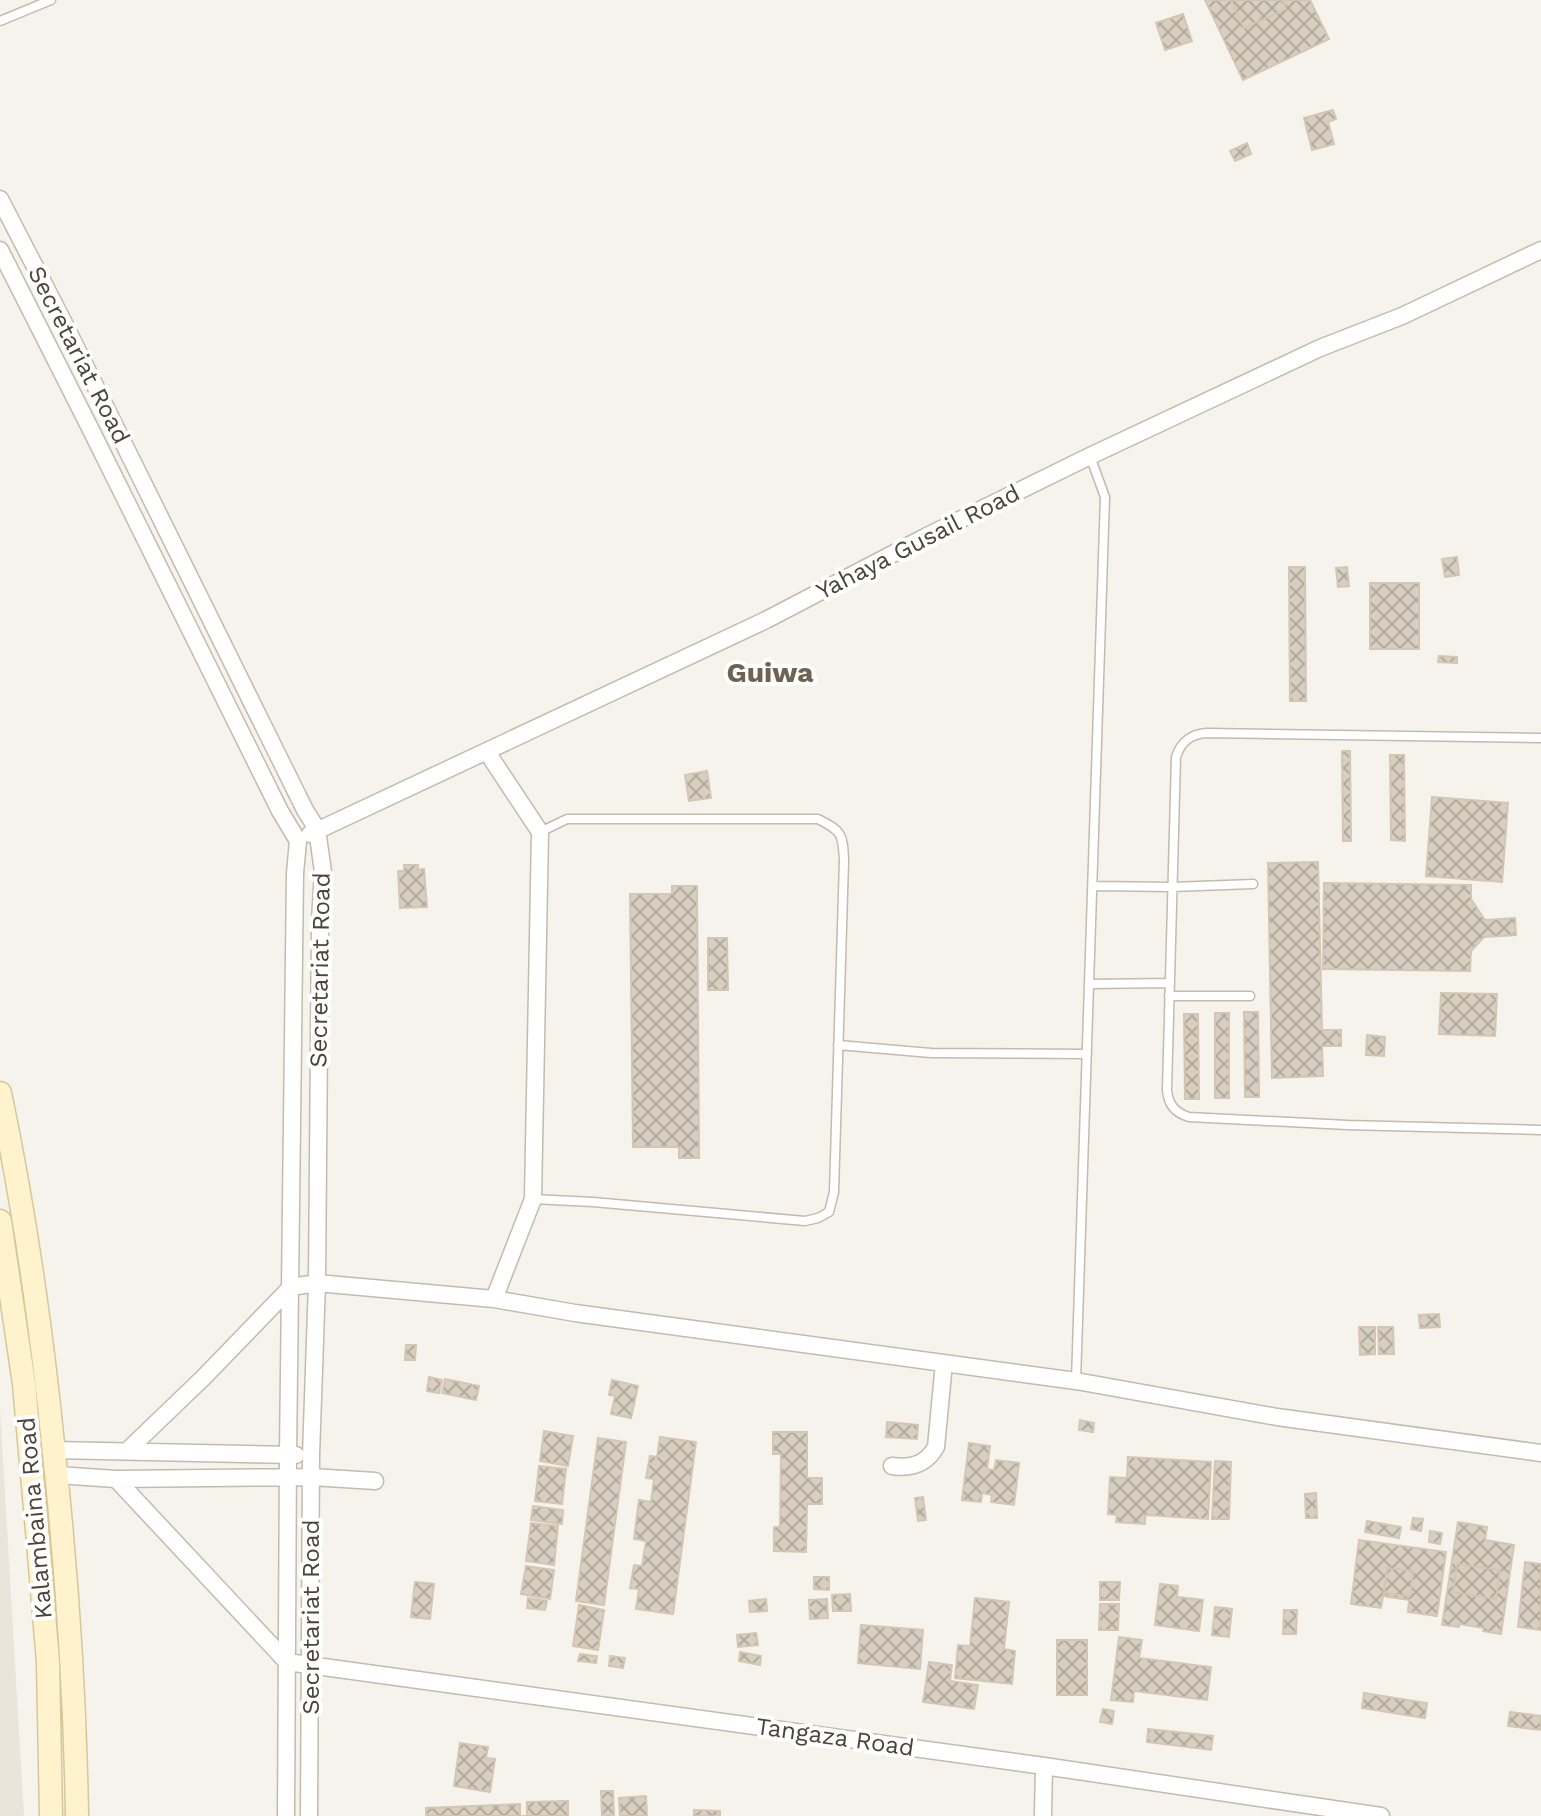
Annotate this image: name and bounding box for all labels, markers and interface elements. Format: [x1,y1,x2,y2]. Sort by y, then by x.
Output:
street label: Secretariat Road [22,262,136,448]
street label: Yahaya Gusail Road [812,479,1024,605]
district label: Guiwa [727,656,814,689]
street label: Secretariat Road [304,872,336,1068]
street label: Kalambaina Road [12,1416,58,1620]
street label: Secretariat Road [297,1519,325,1715]
street label: Tangaza Road [754,1712,916,1762]

